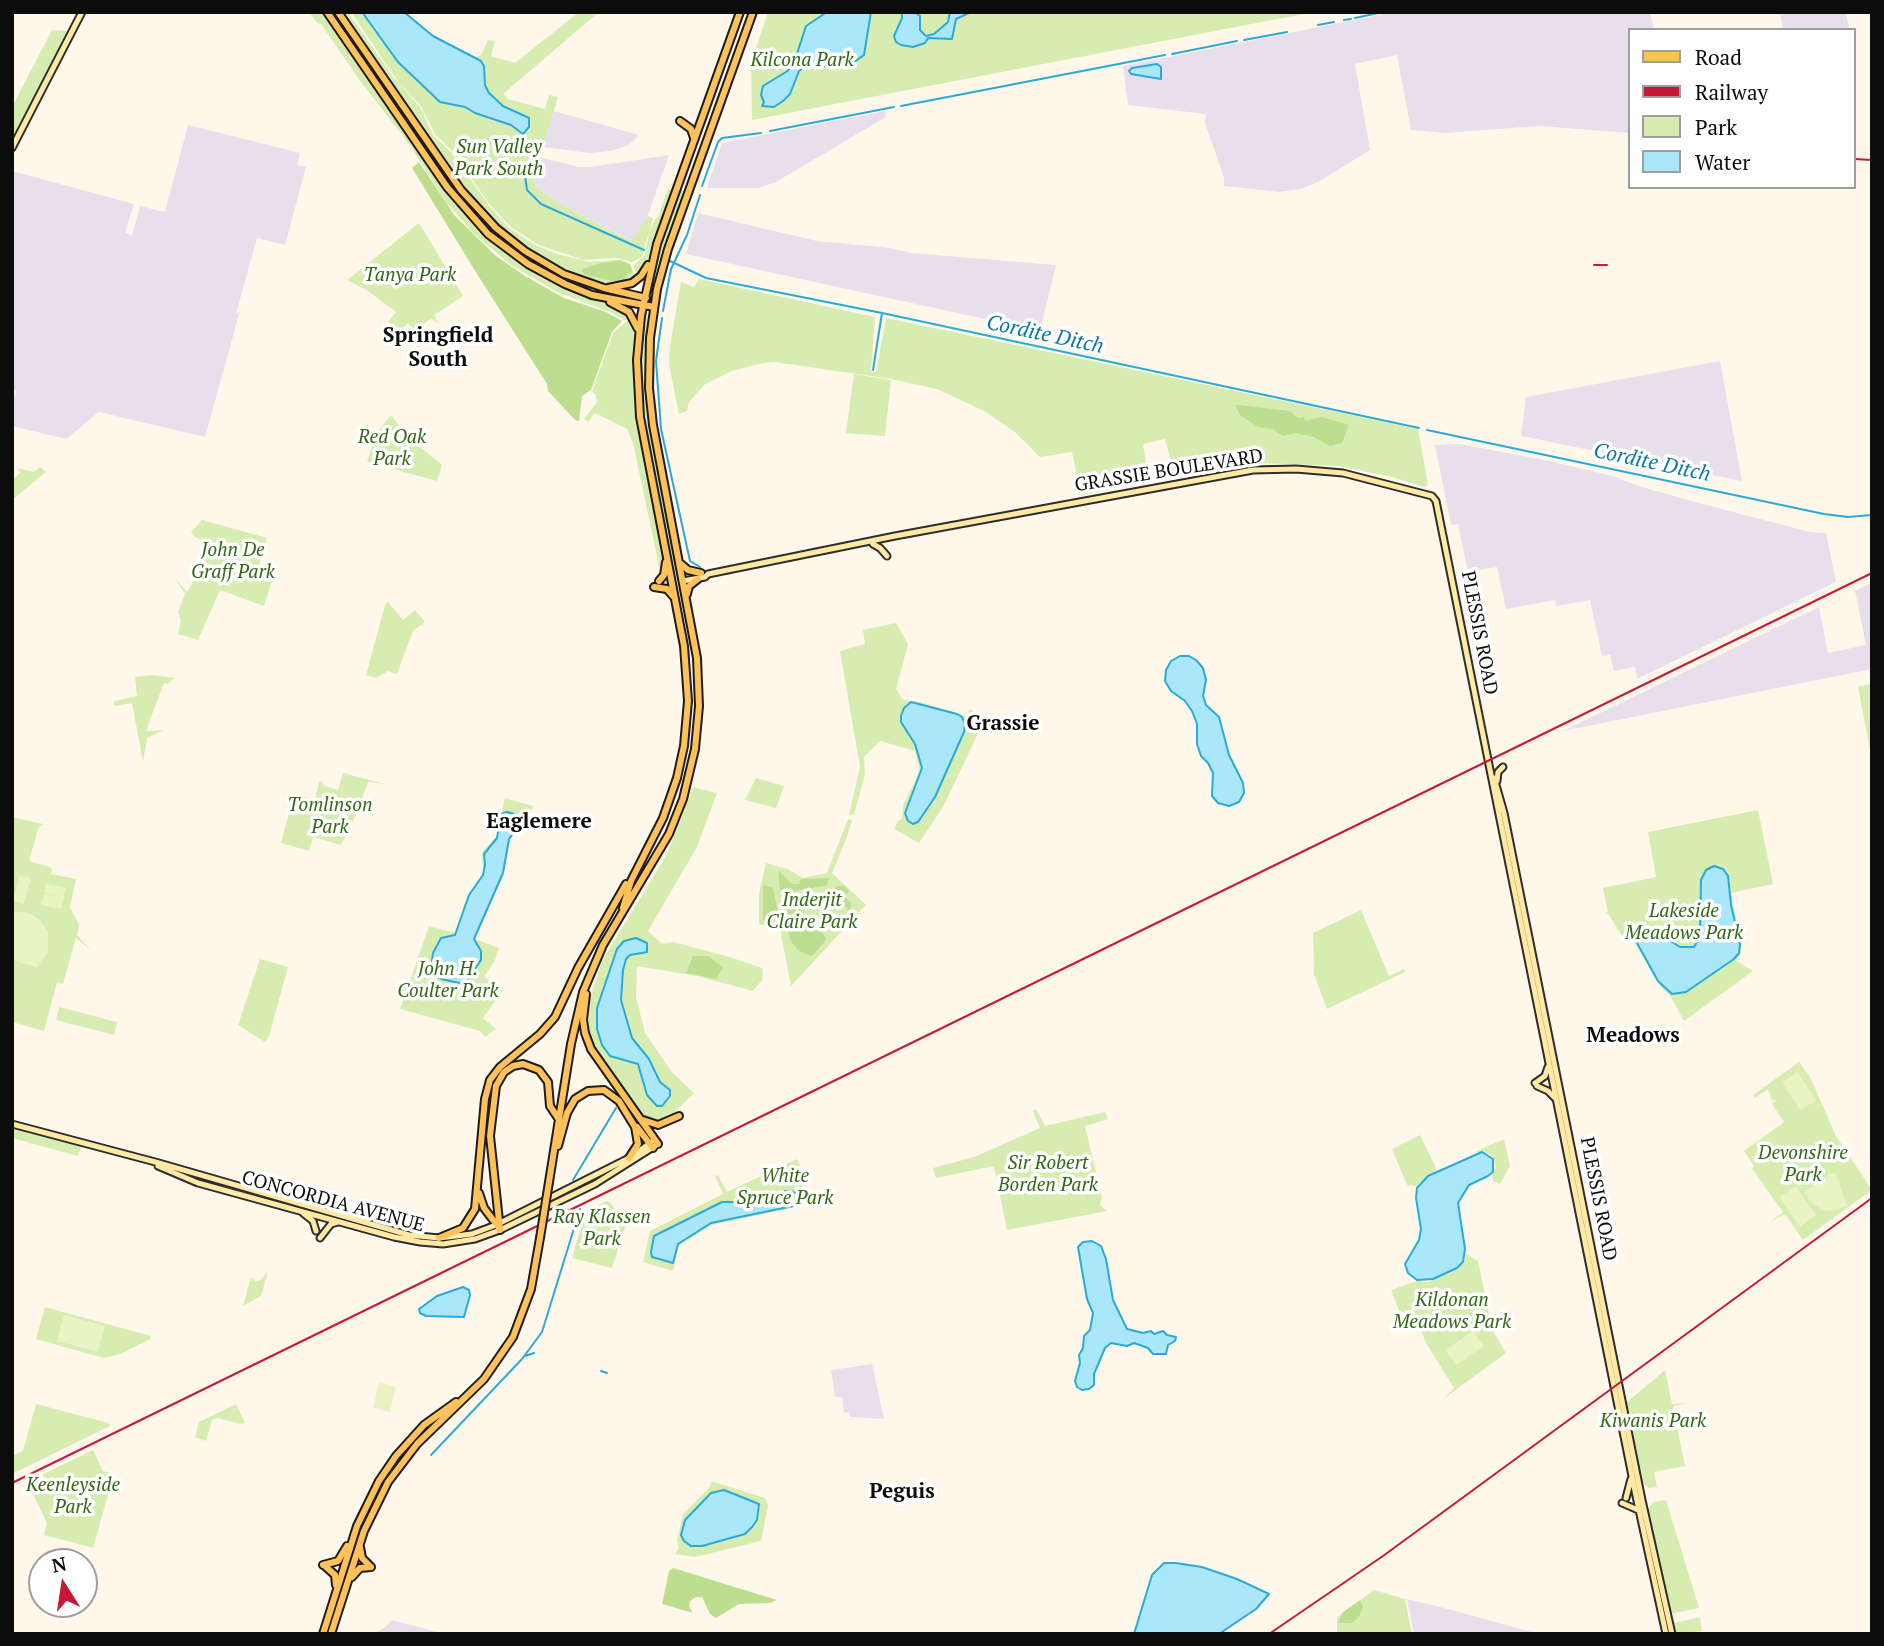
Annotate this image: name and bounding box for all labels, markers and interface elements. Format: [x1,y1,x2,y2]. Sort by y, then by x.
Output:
legend [1629,28,1856,189]
text: Road [1695,43,1742,71]
park label: Kilcona Park [750,50,854,72]
text: Railway [1695,78,1768,106]
text: Park [1695,113,1737,141]
park label: Sun Valley Park South [455,137,543,181]
text: Water [1695,148,1750,176]
park label: Tanya Park [364,265,456,287]
water label: Cordite Ditch [984,310,1106,360]
district label: Springfield South [383,323,493,373]
park label: Red Oak Park [358,427,426,471]
water label: Cordite Ditch [1591,438,1713,488]
street label: GRASSIE BOULEVARD [1073,445,1265,497]
park label: John De Graff Park [191,540,275,584]
street label: PLESSIS ROAD [1456,569,1502,697]
district label: Grassie [967,711,1039,737]
park label: Tomlinson Park [288,795,372,839]
district label: Eaglemere [486,809,592,835]
park label: Inderjit Claire Park [767,890,857,934]
park label: Lakeside Meadows Park [1625,901,1743,945]
park label: John H. Coulter Park [397,959,499,1003]
district label: Meadows [1586,1023,1680,1049]
street label: PLESSIS ROAD [1575,1135,1621,1263]
park label: Devonshire Park [1758,1143,1848,1187]
park label: Sir Robert Borden Park [998,1153,1098,1197]
park label: White Spruce Park [737,1166,833,1210]
street label: CONCORDIA AVENUE [239,1167,427,1237]
park label: Ray Klassen Park [553,1207,651,1251]
park label: Kildonan Meadows Park [1393,1290,1511,1334]
park label: Kiwanis Park [1600,1411,1706,1433]
park label: Keenleyside Park [26,1475,120,1519]
district label: Peguis [869,1479,935,1505]
north arrow [28,1548,98,1618]
text: N [49,1550,69,1578]

